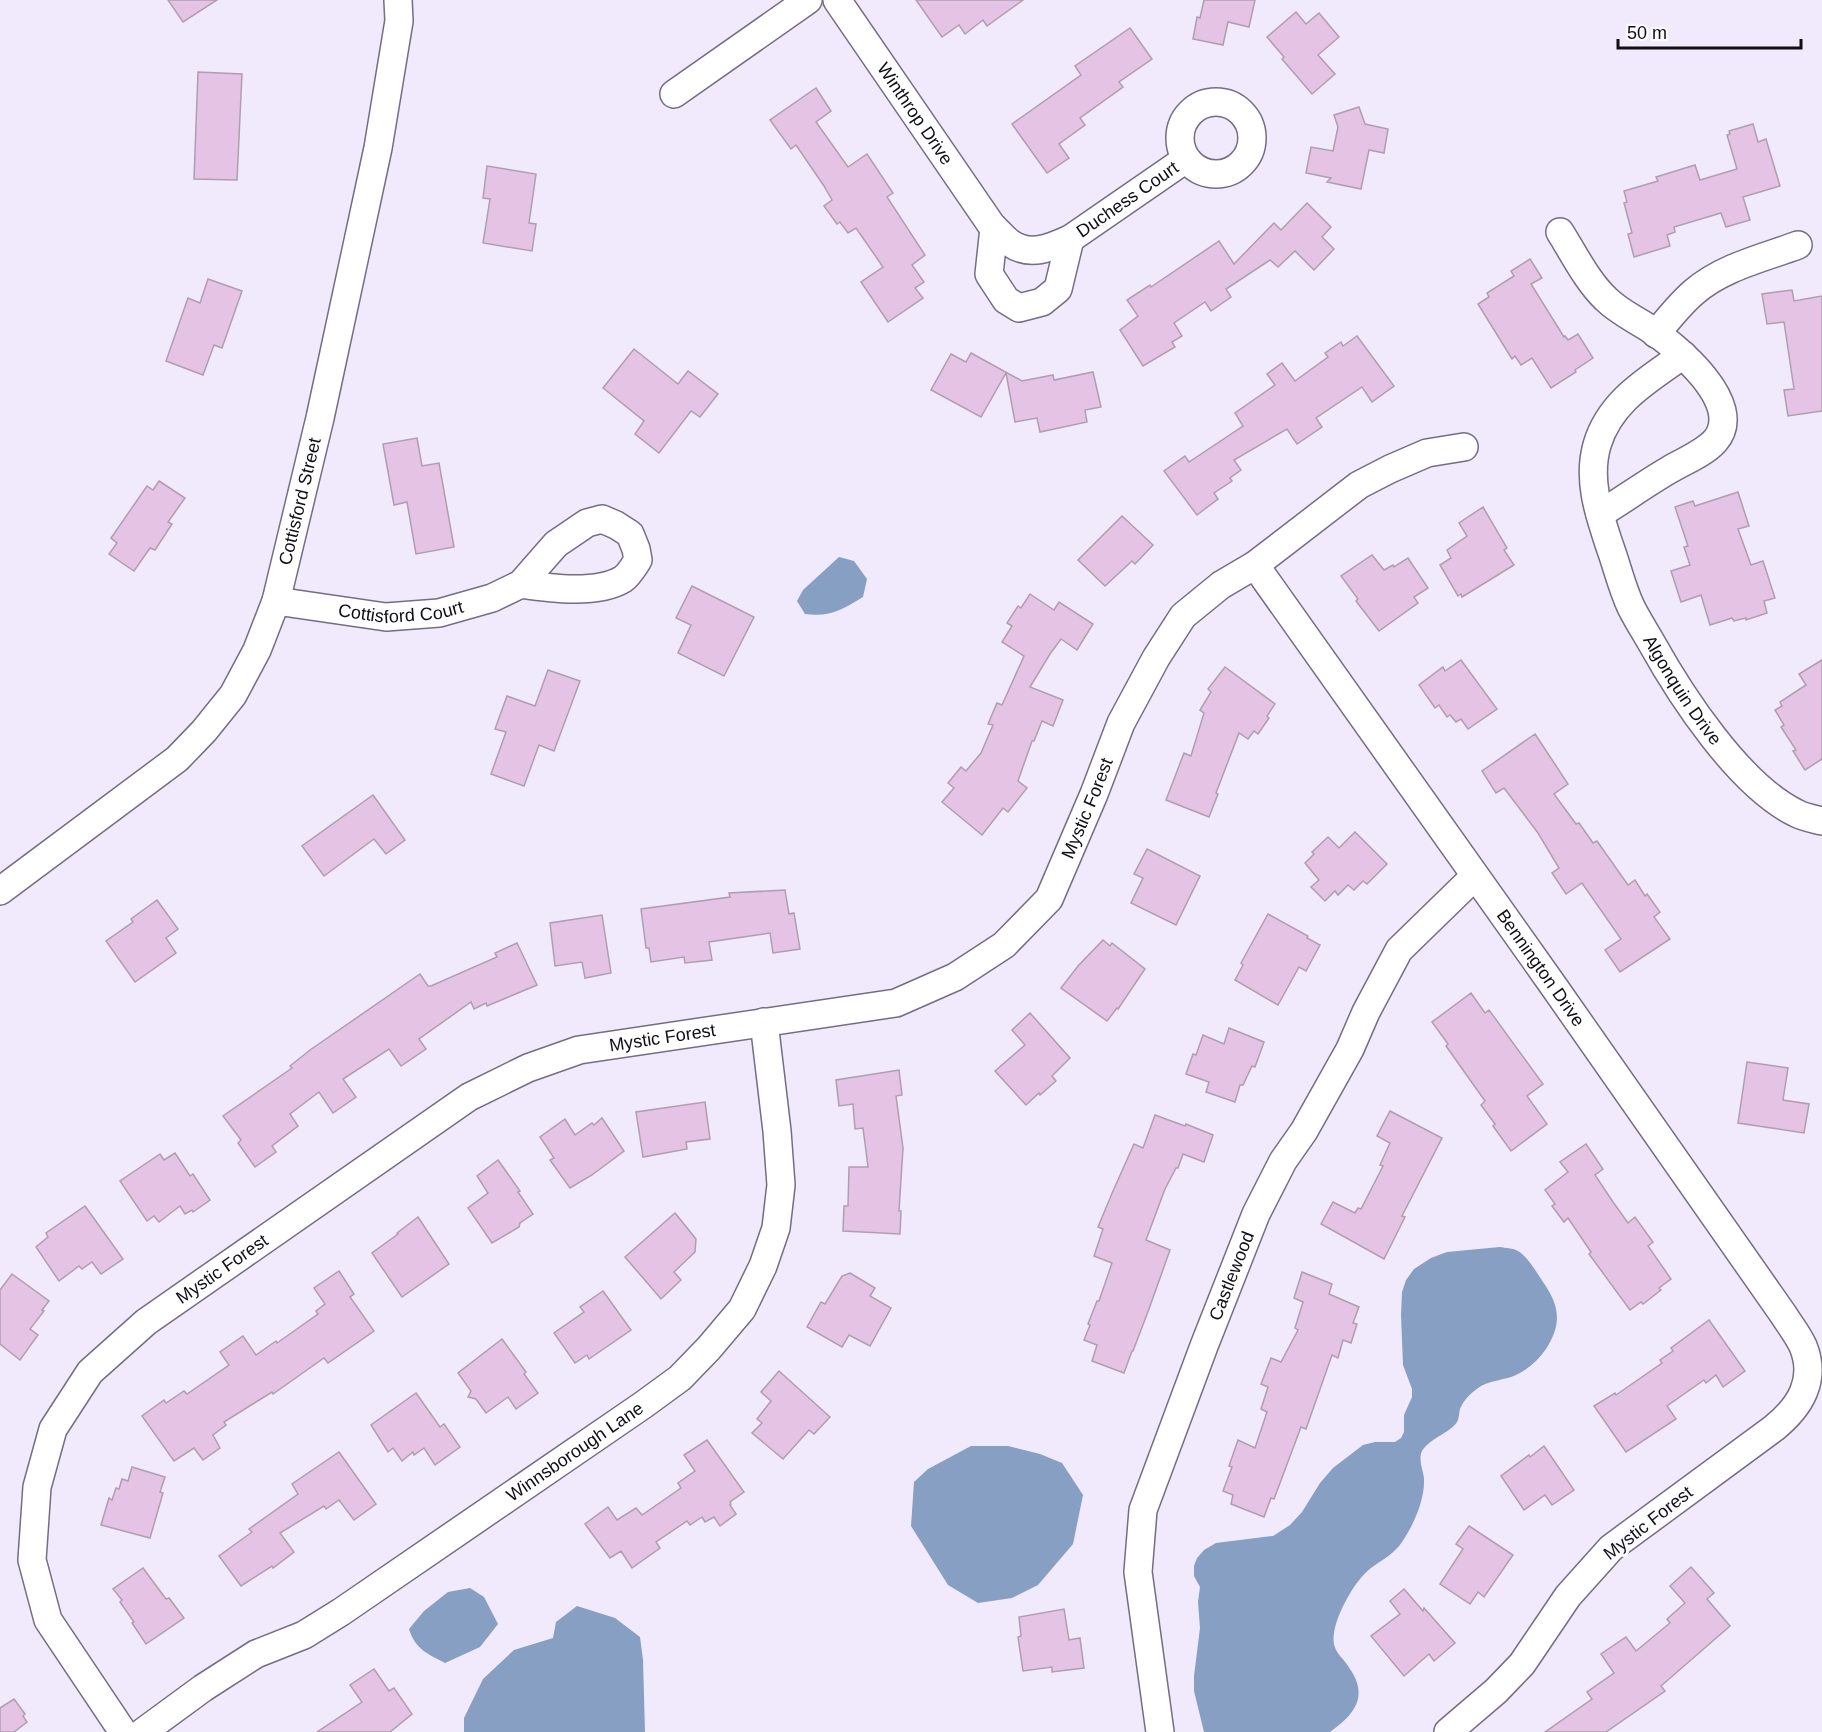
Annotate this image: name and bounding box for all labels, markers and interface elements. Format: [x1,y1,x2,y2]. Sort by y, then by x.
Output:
scale bar [1618,12,1801,50]
text: 50 m [1627,23,1667,43]
street label: Winthrop Drive [873,59,957,169]
street label: Duchess Court [1073,157,1182,241]
street label: Cottisford Street [275,436,325,567]
street label: Cottisford Court [337,597,466,627]
street label: Algonquin Drive [1639,632,1726,749]
street label: Mystic Forest [1058,755,1117,862]
street label: Bennington Drive [1493,906,1589,1030]
street label: Mystic Forest [608,1020,717,1055]
street label: Castlewood [1205,1228,1258,1323]
street label: Mystic Forest [172,1230,272,1308]
street label: Winnsborough Lane [503,1398,647,1506]
street label: Mystic Forest [1600,1482,1696,1564]

